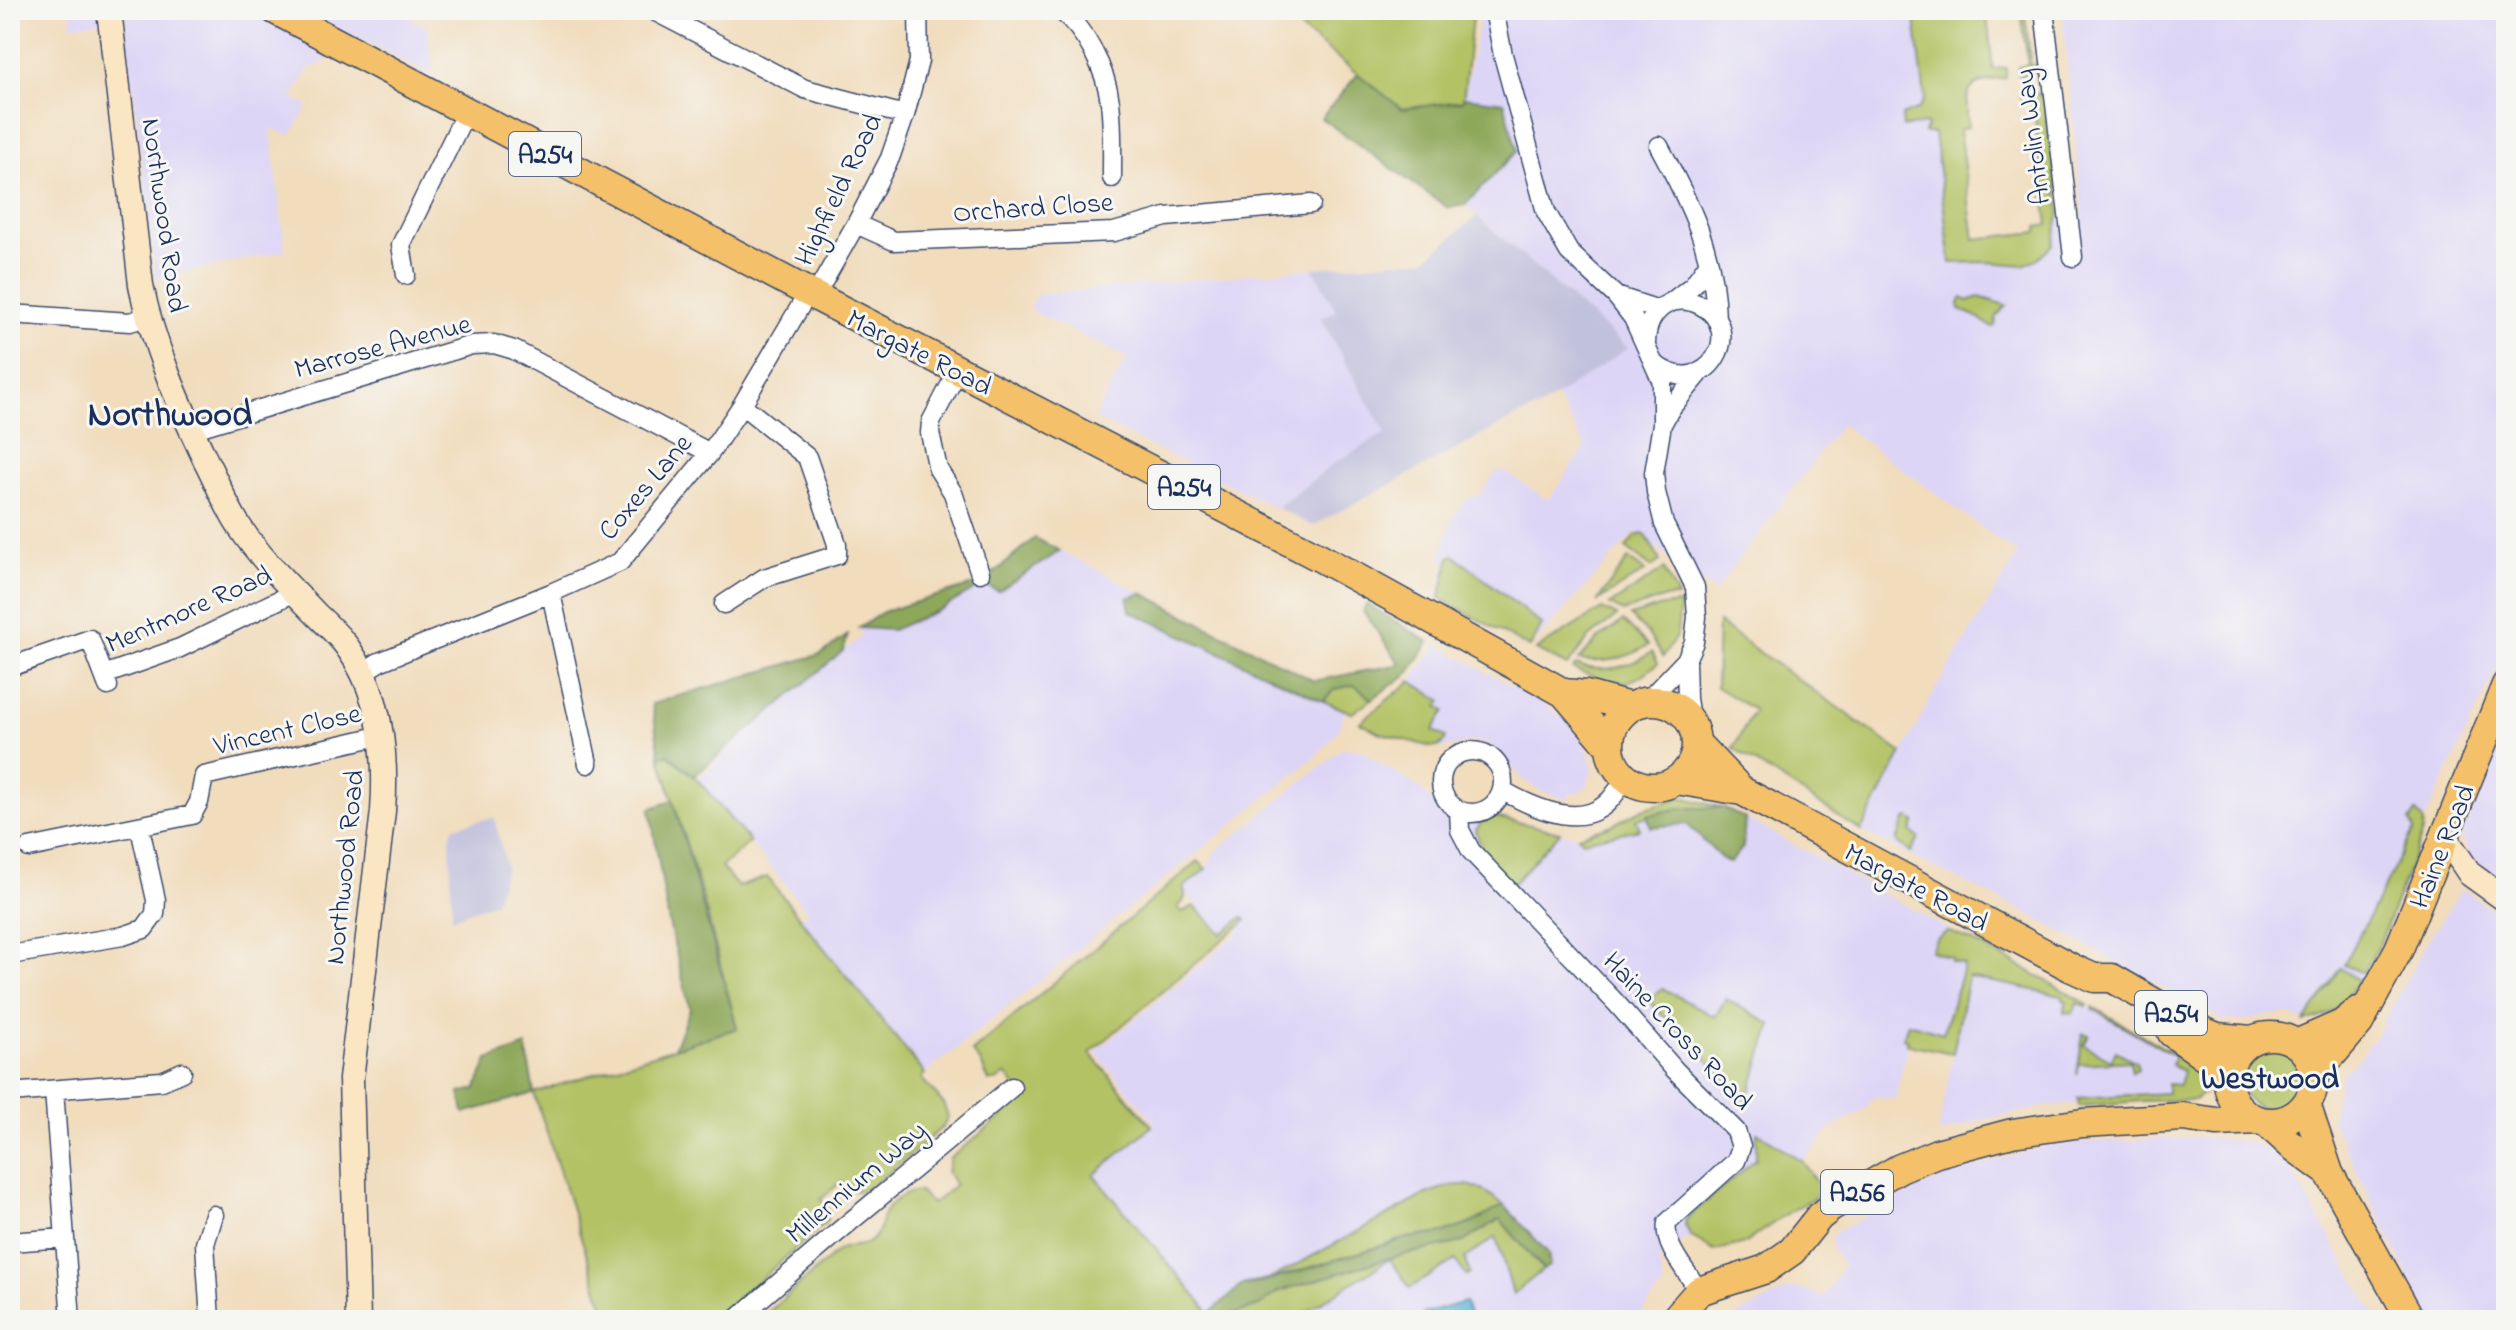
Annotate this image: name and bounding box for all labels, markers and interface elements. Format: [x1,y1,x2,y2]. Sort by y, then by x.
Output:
street label: Antolin Way [2006,66,2063,207]
street label: Highfield Road [786,107,895,274]
street label: Northwood Road [129,116,196,315]
road number: A254 [509,132,581,176]
street label: Orchard Close [952,183,1115,236]
street label: Margate Road [839,300,999,408]
street label: Marrose Avenue [290,305,476,392]
district label: Northwood [88,390,253,443]
street label: Coxes Lane [590,426,704,550]
road number: A254 [1148,465,1220,509]
street label: Mentmore Road [100,556,279,666]
street label: Vincent Close [209,694,366,768]
street label: Northwood Road [316,768,377,967]
street label: Haine Road [2401,779,2488,916]
street label: Margate Road [1836,834,1995,944]
street label: Haine Cross Road [1592,944,1761,1121]
road number: A254 [2135,991,2207,1035]
district label: Westwood [2201,1057,2339,1104]
street label: Millennium Way [778,1112,937,1255]
road number: A256 [1821,1170,1893,1214]

